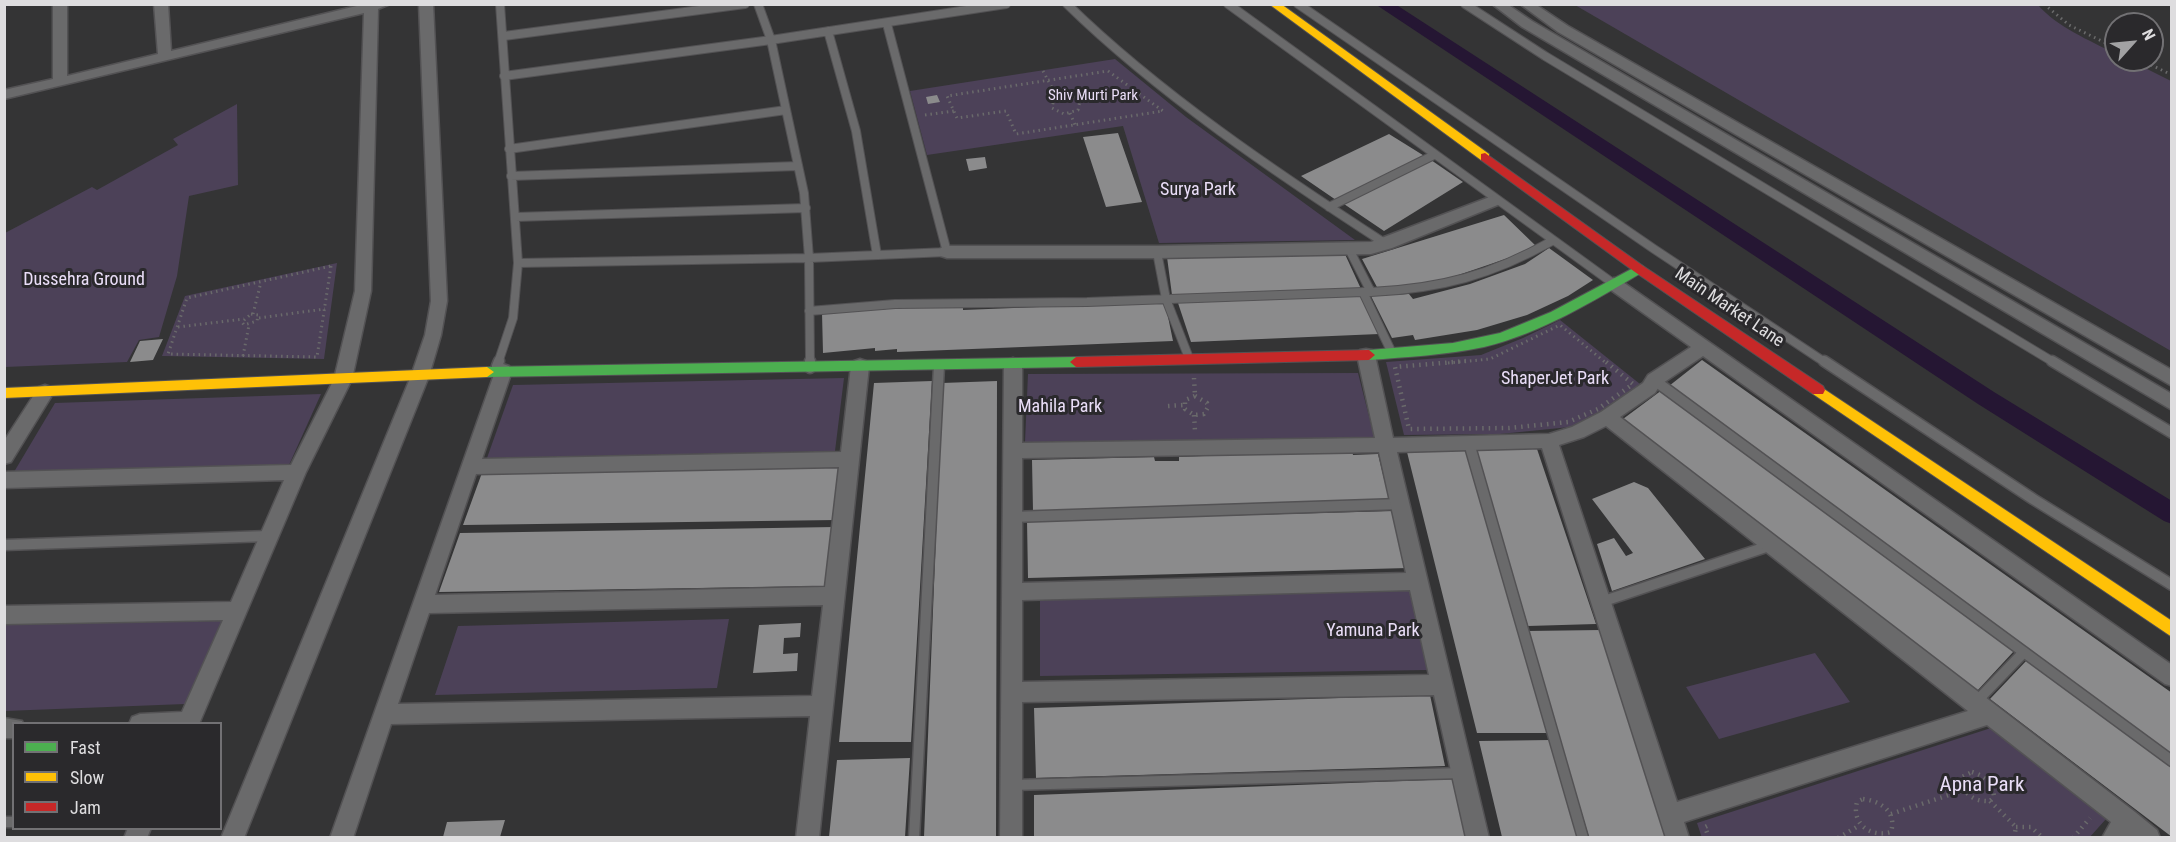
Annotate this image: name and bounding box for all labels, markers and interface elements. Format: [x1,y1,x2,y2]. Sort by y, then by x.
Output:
north arrow [2104,12,2164,72]
text: N [2138,26,2159,43]
park label: Shiv Murti Park [1048,87,1138,105]
park label: Surya Park [1160,179,1236,201]
street label: Main Market Lane [1670,264,1788,352]
park label: Dussehra Ground [23,269,145,291]
park label: ShaperJet Park [1501,368,1609,390]
park label: Mahila Park [1018,396,1102,418]
park label: Yamuna Park [1326,620,1420,642]
legend [12,722,222,830]
text: Fast [70,737,101,758]
text: Slow [70,767,104,788]
park label: Apna Park [1940,773,2024,799]
text: Jam [70,797,101,818]

